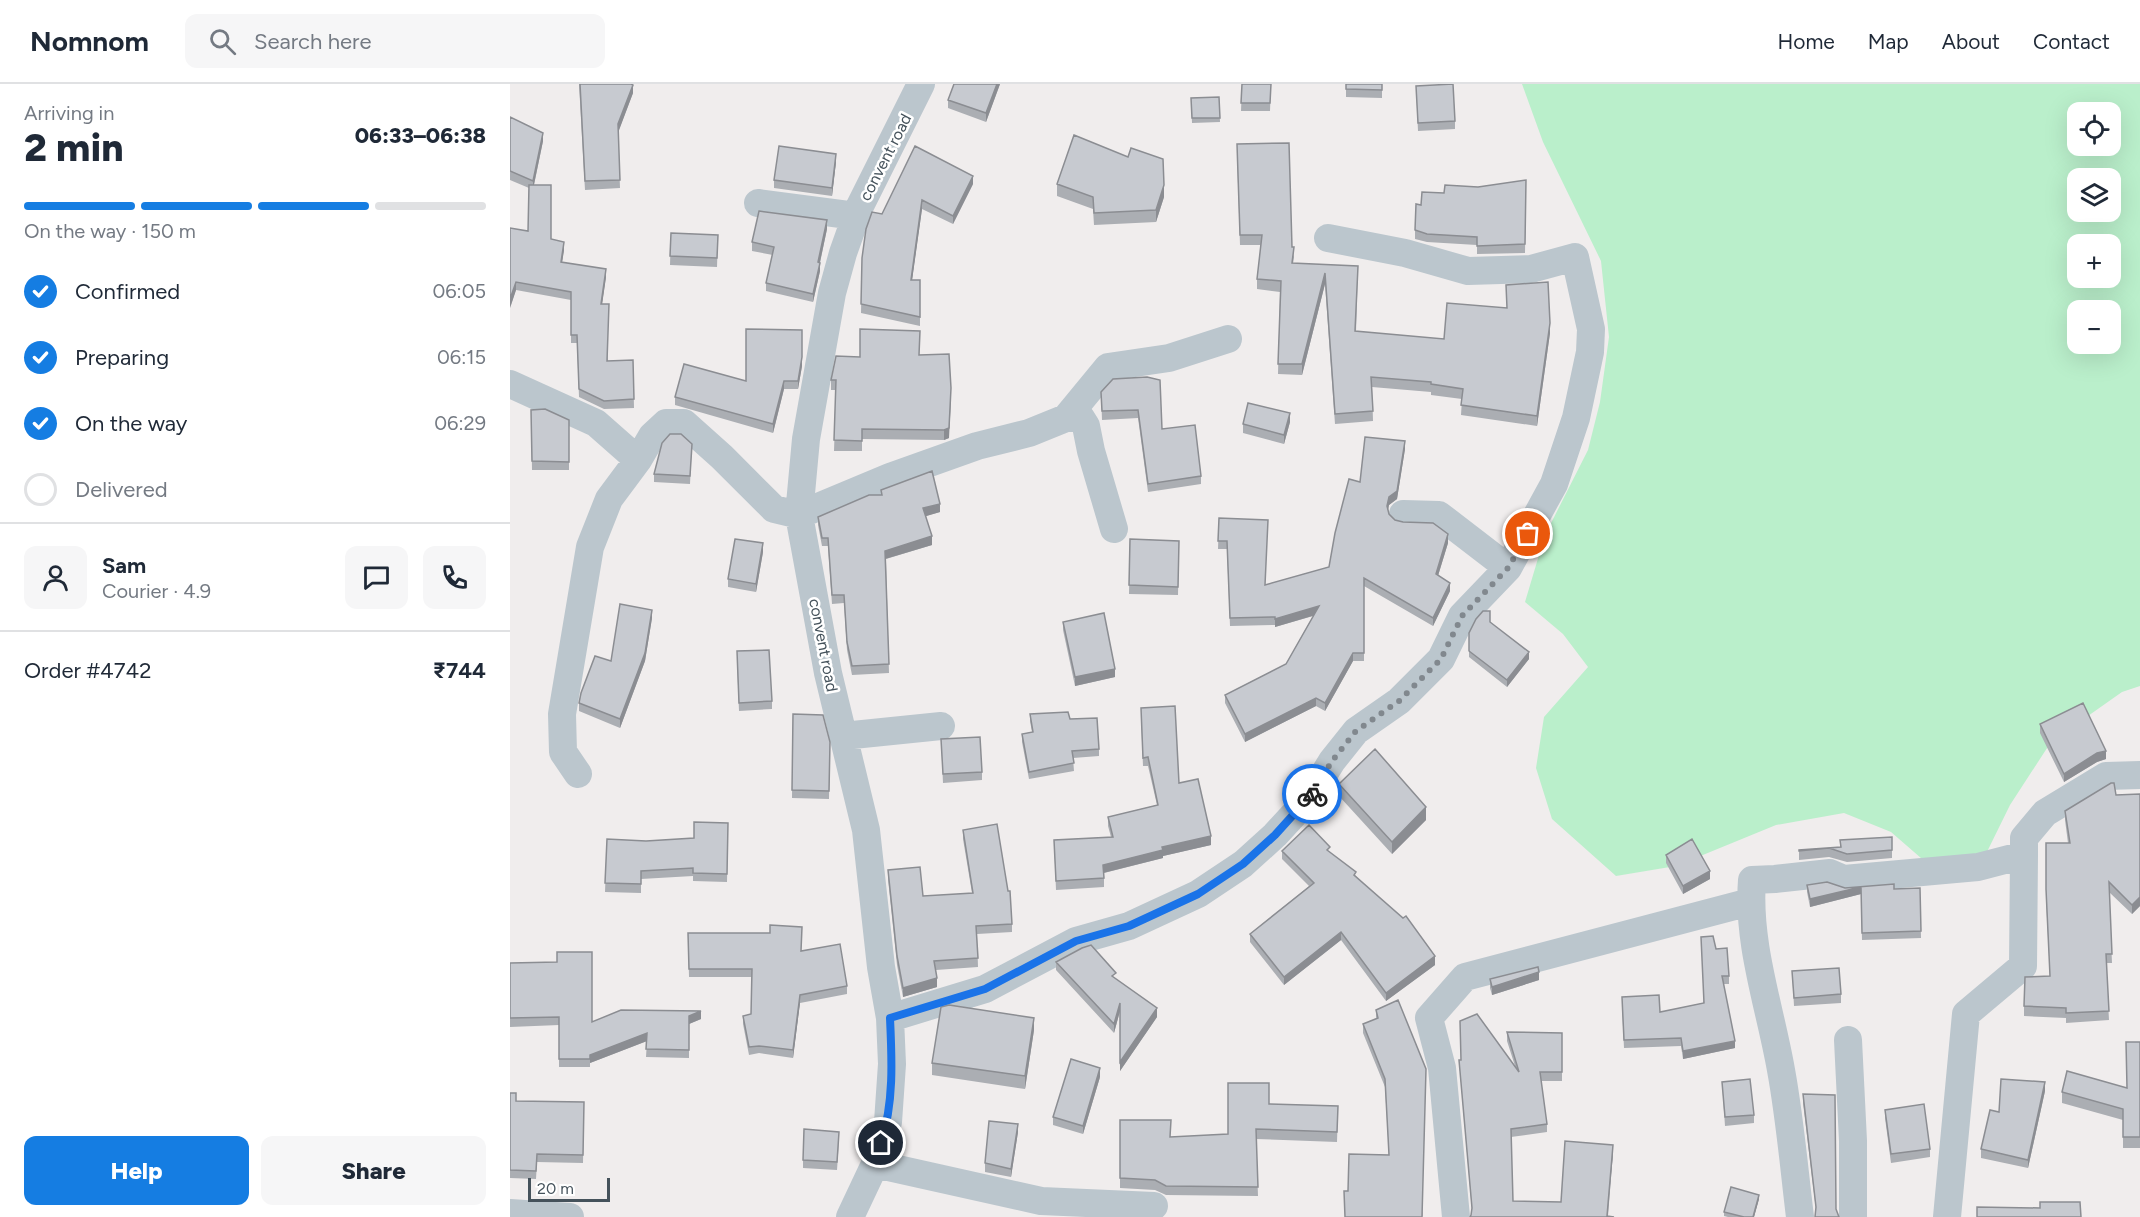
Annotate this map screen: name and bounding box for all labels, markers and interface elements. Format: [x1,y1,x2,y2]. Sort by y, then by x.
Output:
search box [185,14,605,68]
text: Nomnom [30,24,149,58]
icon: search [206,25,239,58]
text: Search here [254,28,371,55]
text: Home [1778,29,1835,54]
text: Map [1868,29,1909,54]
text: About [1942,29,2000,54]
text: Contact [2033,29,2110,54]
text: Arriving in [24,101,114,125]
map controls [2067,102,2121,354]
button: locate [2067,102,2121,156]
street label: convent road [855,111,915,204]
text: 06:33–06:38 [355,122,486,149]
text: 2 min [24,124,124,171]
button: layers [2067,168,2121,222]
text: On the way · 150 m [24,219,196,243]
button: + [2067,234,2121,288]
icon: check [24,275,57,308]
text: Confirmed [75,278,180,305]
text: 06:05 [432,279,486,303]
button: − [2067,300,2121,354]
icon: check [24,341,57,374]
text: Preparing [75,344,169,371]
text: 06:15 [437,345,486,369]
icon: check [24,407,57,440]
text: On the way [75,410,187,437]
text: 06:29 [434,411,486,435]
text: Delivered [75,476,168,503]
pin [1502,508,1553,559]
icon: bag [1511,517,1544,550]
button: person [24,546,87,609]
button: chat [345,546,408,609]
button: phone [423,546,486,609]
text: Sam [102,552,146,579]
text: Courier · 4.9 [102,579,211,603]
street label: convent road [805,597,842,693]
text: Order #4742 [24,657,152,684]
text: ₹744 [433,657,486,684]
courier [1282,764,1342,824]
icon: bike [1296,778,1329,811]
pin [855,1117,906,1168]
icon: home [864,1126,897,1159]
button: Help [24,1136,249,1205]
button: Share [261,1136,486,1205]
scale bar [528,1175,610,1202]
text: 20 m [537,1179,574,1198]

